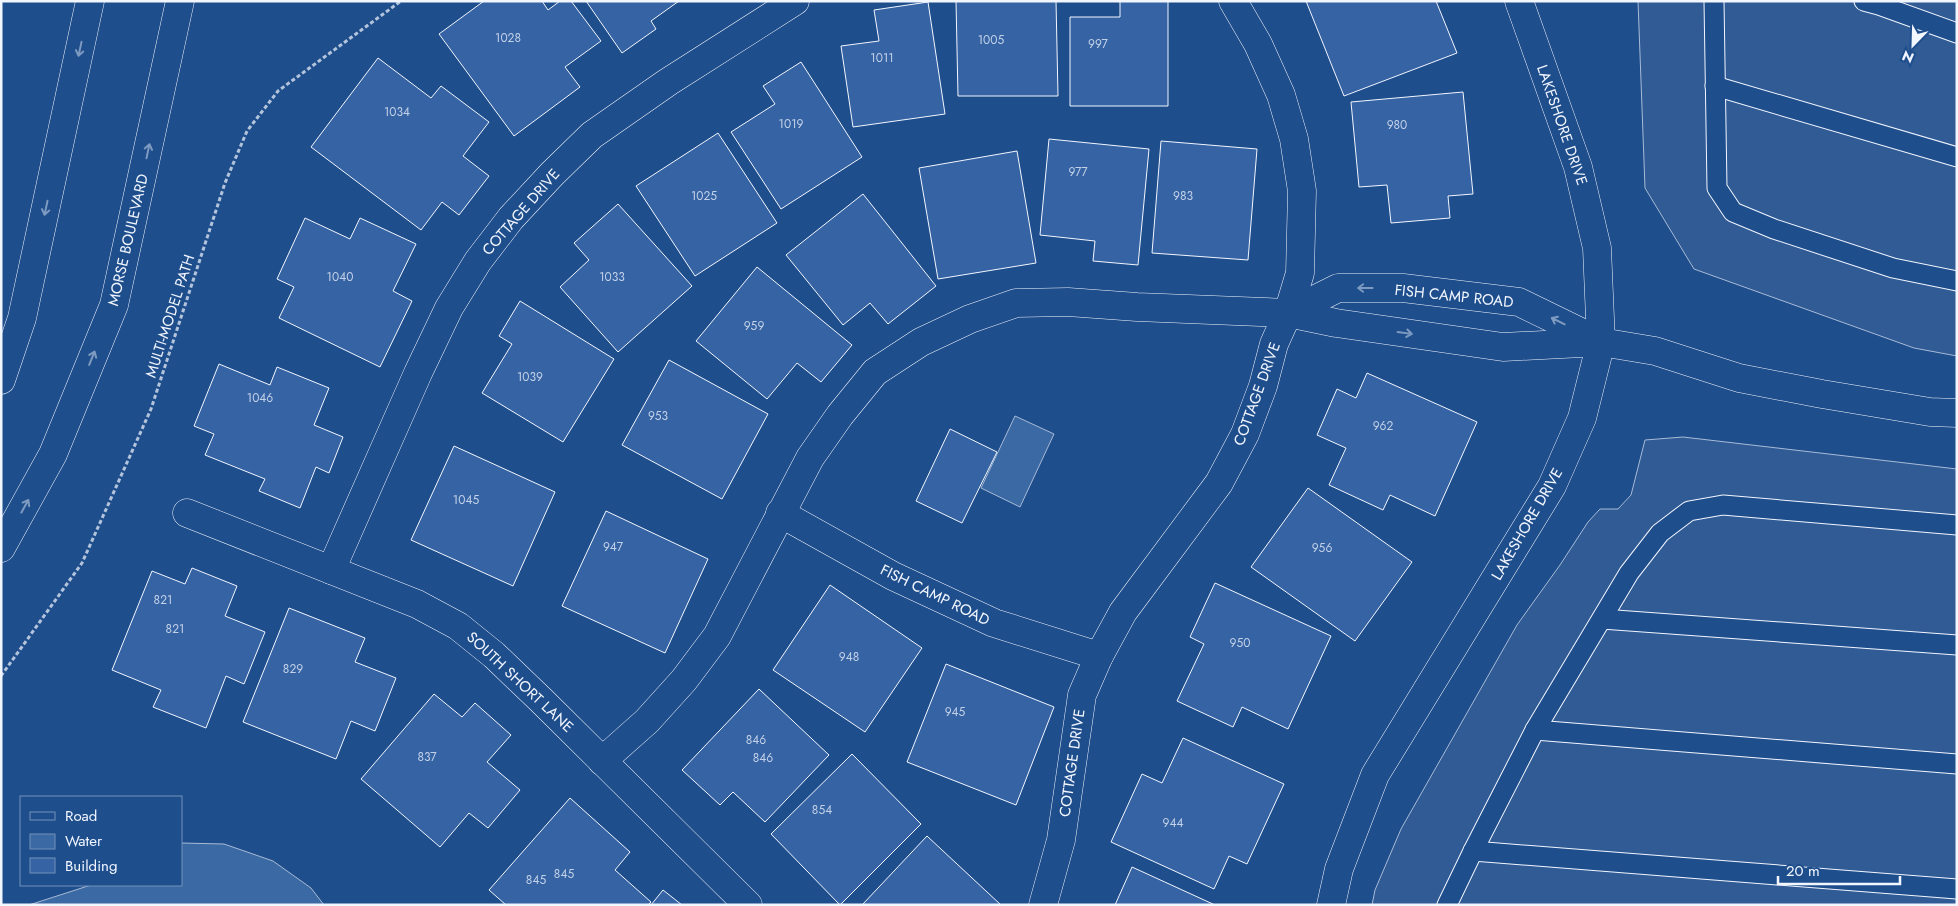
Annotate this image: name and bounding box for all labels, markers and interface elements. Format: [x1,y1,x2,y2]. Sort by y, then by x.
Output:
north arrow [1888,20,1938,70]
house number: 1028 [495,29,521,47]
house number: 1005 [978,31,1005,49]
house number: 997 [1088,35,1109,53]
one-way arrow [75,40,84,56]
text: N [1899,46,1917,68]
house number: 1011 [870,49,894,67]
street label: LAKESHORE DRIVE [1531,62,1593,188]
house number: 1034 [384,103,410,121]
house number: 1019 [779,115,804,133]
house number: 980 [1387,116,1407,134]
one-way arrow [144,143,153,159]
house number: 977 [1068,163,1088,181]
street label: COTTAGE DRIVE [477,164,565,260]
street label: MORSE BOULEVARD [102,172,154,308]
house number: 1025 [691,187,717,205]
house number: 983 [1173,187,1193,205]
one-way arrow [41,199,50,215]
street label: MULTI-MODEL PATH [140,252,200,380]
house number: 1040 [327,268,353,286]
house number: 1033 [599,268,625,286]
street label: FISH CAMP ROAD [1394,279,1514,313]
one-way arrow [1357,283,1374,293]
one-way arrow [1550,316,1565,326]
house number: 959 [744,317,764,335]
one-way arrow [1397,328,1413,338]
street label: COTTAGE DRIVE [1228,339,1286,449]
one-way arrow [88,351,98,366]
house number: 1039 [517,368,543,386]
house number: 1046 [247,389,273,407]
house number: 953 [648,407,669,425]
house number: 962 [1373,417,1393,435]
street label: LAKESHORE DRIVE [1486,464,1568,584]
house number: 1045 [453,491,479,509]
one-way arrow [20,498,30,513]
house number: 947 [603,538,624,556]
house number: 956 [1312,539,1332,557]
street label: FISH CAMP ROAD [877,559,993,631]
house number: 821 [154,591,172,609]
house number: 821 [166,620,184,638]
street label: SOUTH SHORT LANE [462,626,578,738]
house number: 950 [1230,634,1250,652]
house number: 948 [839,648,859,666]
house number: 829 [283,660,303,678]
house number: 945 [945,703,966,721]
street label: COTTAGE DRIVE [1054,708,1090,818]
house number: 846 [746,731,766,749]
house number: 837 [417,748,437,766]
house number: 846 [753,749,773,767]
legend [20,796,182,886]
house number: 854 [812,801,832,819]
text: Road [65,805,97,827]
house number: 944 [1163,814,1183,832]
text: Water [65,830,103,852]
scale bar [1778,854,1900,886]
text: Building [65,855,117,877]
text: 20 m [1786,860,1820,882]
house number: 845 [554,865,574,883]
house number: 845 [526,871,546,889]

